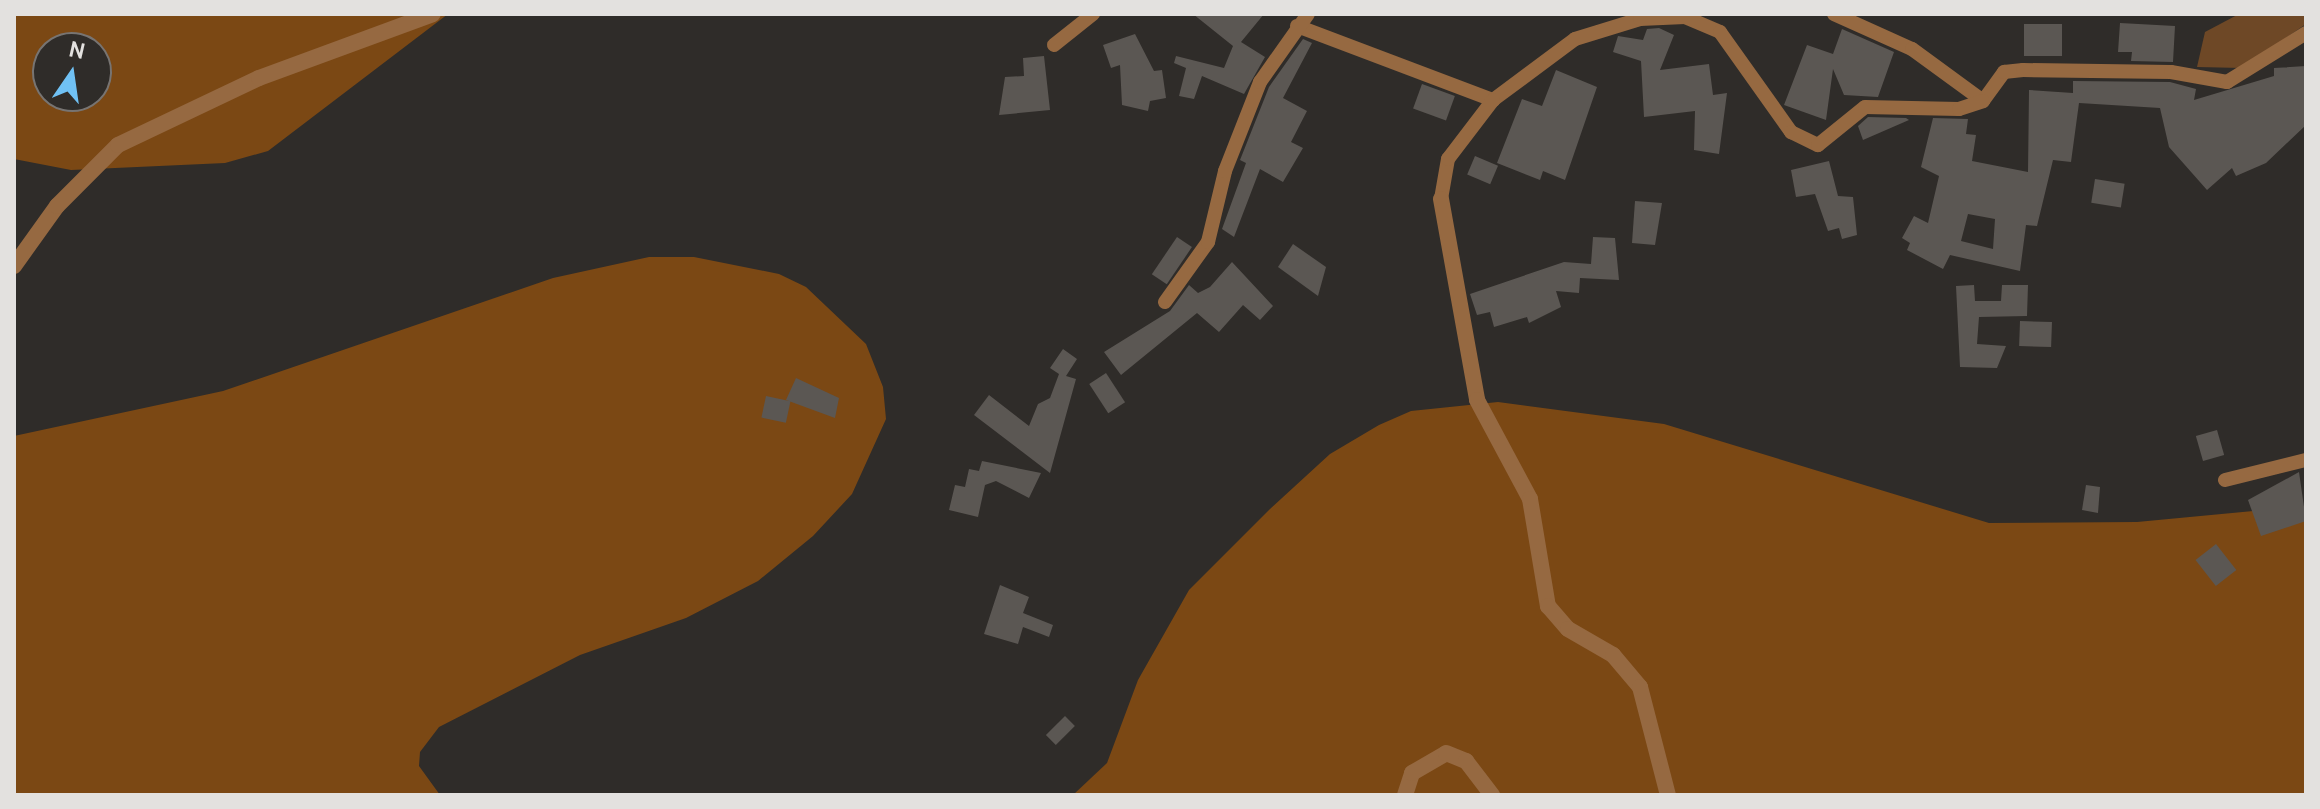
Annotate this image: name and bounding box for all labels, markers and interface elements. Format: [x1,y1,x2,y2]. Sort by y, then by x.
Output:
north arrow [32,32,112,112]
text: N [66,35,88,65]

